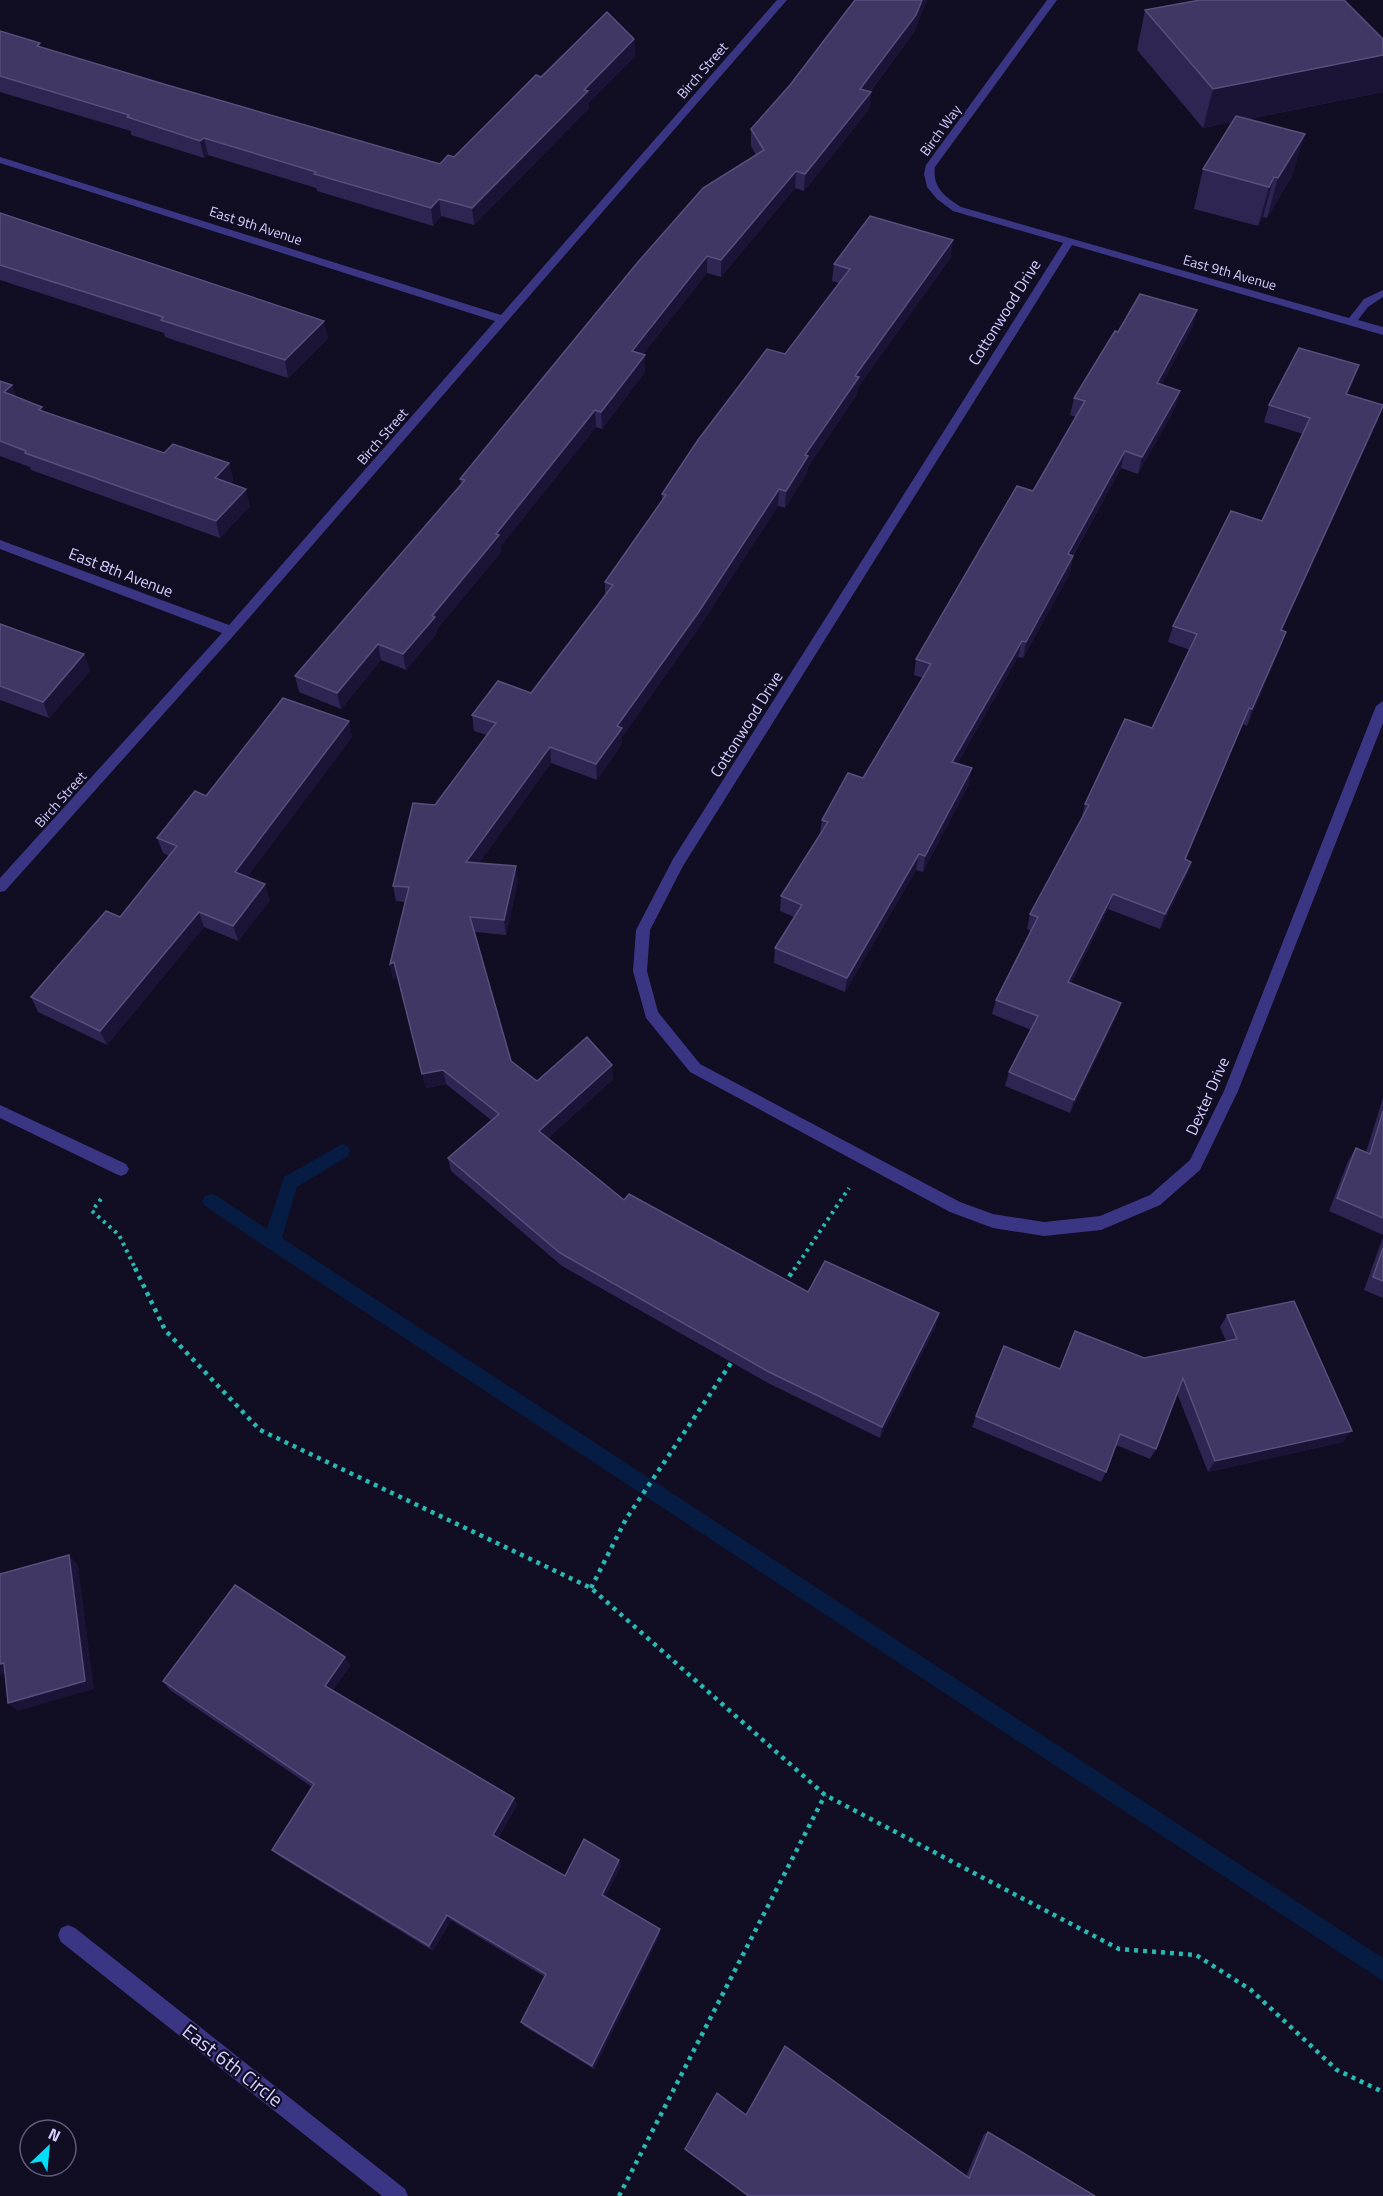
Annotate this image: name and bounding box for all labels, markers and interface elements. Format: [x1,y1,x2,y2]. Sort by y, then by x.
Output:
street label: Birch Street [671,37,733,103]
street label: Birch Way [914,100,966,160]
street label: East 9th Avenue [207,200,305,250]
street label: East 9th Avenue [1181,249,1279,295]
street label: Cottonwood Drive [962,254,1046,370]
street label: Birch Street [351,403,413,469]
street label: East 8th Avenue [65,541,177,603]
street label: Cottonwood Drive [704,666,788,782]
street label: Birch Street [29,766,91,832]
street label: Dexter Drive [1179,1053,1235,1139]
street label: East 6th Circle [176,2016,290,2114]
north arrow [18,2118,78,2178]
text: N [44,2121,65,2148]

